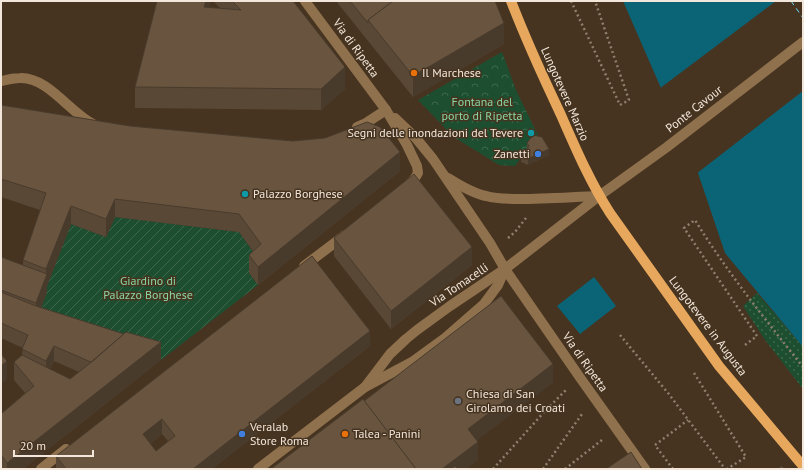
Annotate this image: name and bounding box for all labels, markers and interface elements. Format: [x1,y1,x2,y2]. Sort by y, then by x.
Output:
street label: Via di Ripetta [329,15,383,80]
street label: Lungotevere Marzio [538,44,593,143]
place label: Il Marchese [422,65,481,80]
marker: Il Marchese [409,68,419,78]
street label: Ponte Cavour [662,82,725,135]
park label: Fontana del porto di Ripetta [442,94,522,123]
place label: Segni delle inondazioni del Tevere [347,125,523,140]
marker: Segni delle inondazioni del Tevere [526,128,536,138]
place label: Zanetti [494,146,530,161]
marker: Zanetti [533,149,543,159]
place label: Palazzo Borghese [253,186,343,201]
marker: Palazzo Borghese [240,189,250,199]
street label: Via Tomacelli [426,259,491,310]
park label: Giardino di Palazzo Borghese [103,273,193,302]
street label: Lungotevere in Augusta [666,273,751,379]
street label: Via di Ripetta [559,328,611,394]
place label: Chiesa di San Girolamo dei Croati [466,386,565,415]
marker: Chiesa di San Girolamo dei Croati [453,396,463,406]
place label: Veralab Store Roma [249,419,309,448]
place label: Talea - Panini [353,426,421,441]
marker: Veralab Store Roma [237,429,247,439]
marker: Talea - Panini [340,429,350,439]
scale bar [14,432,93,458]
text: 20 m [20,438,46,453]

